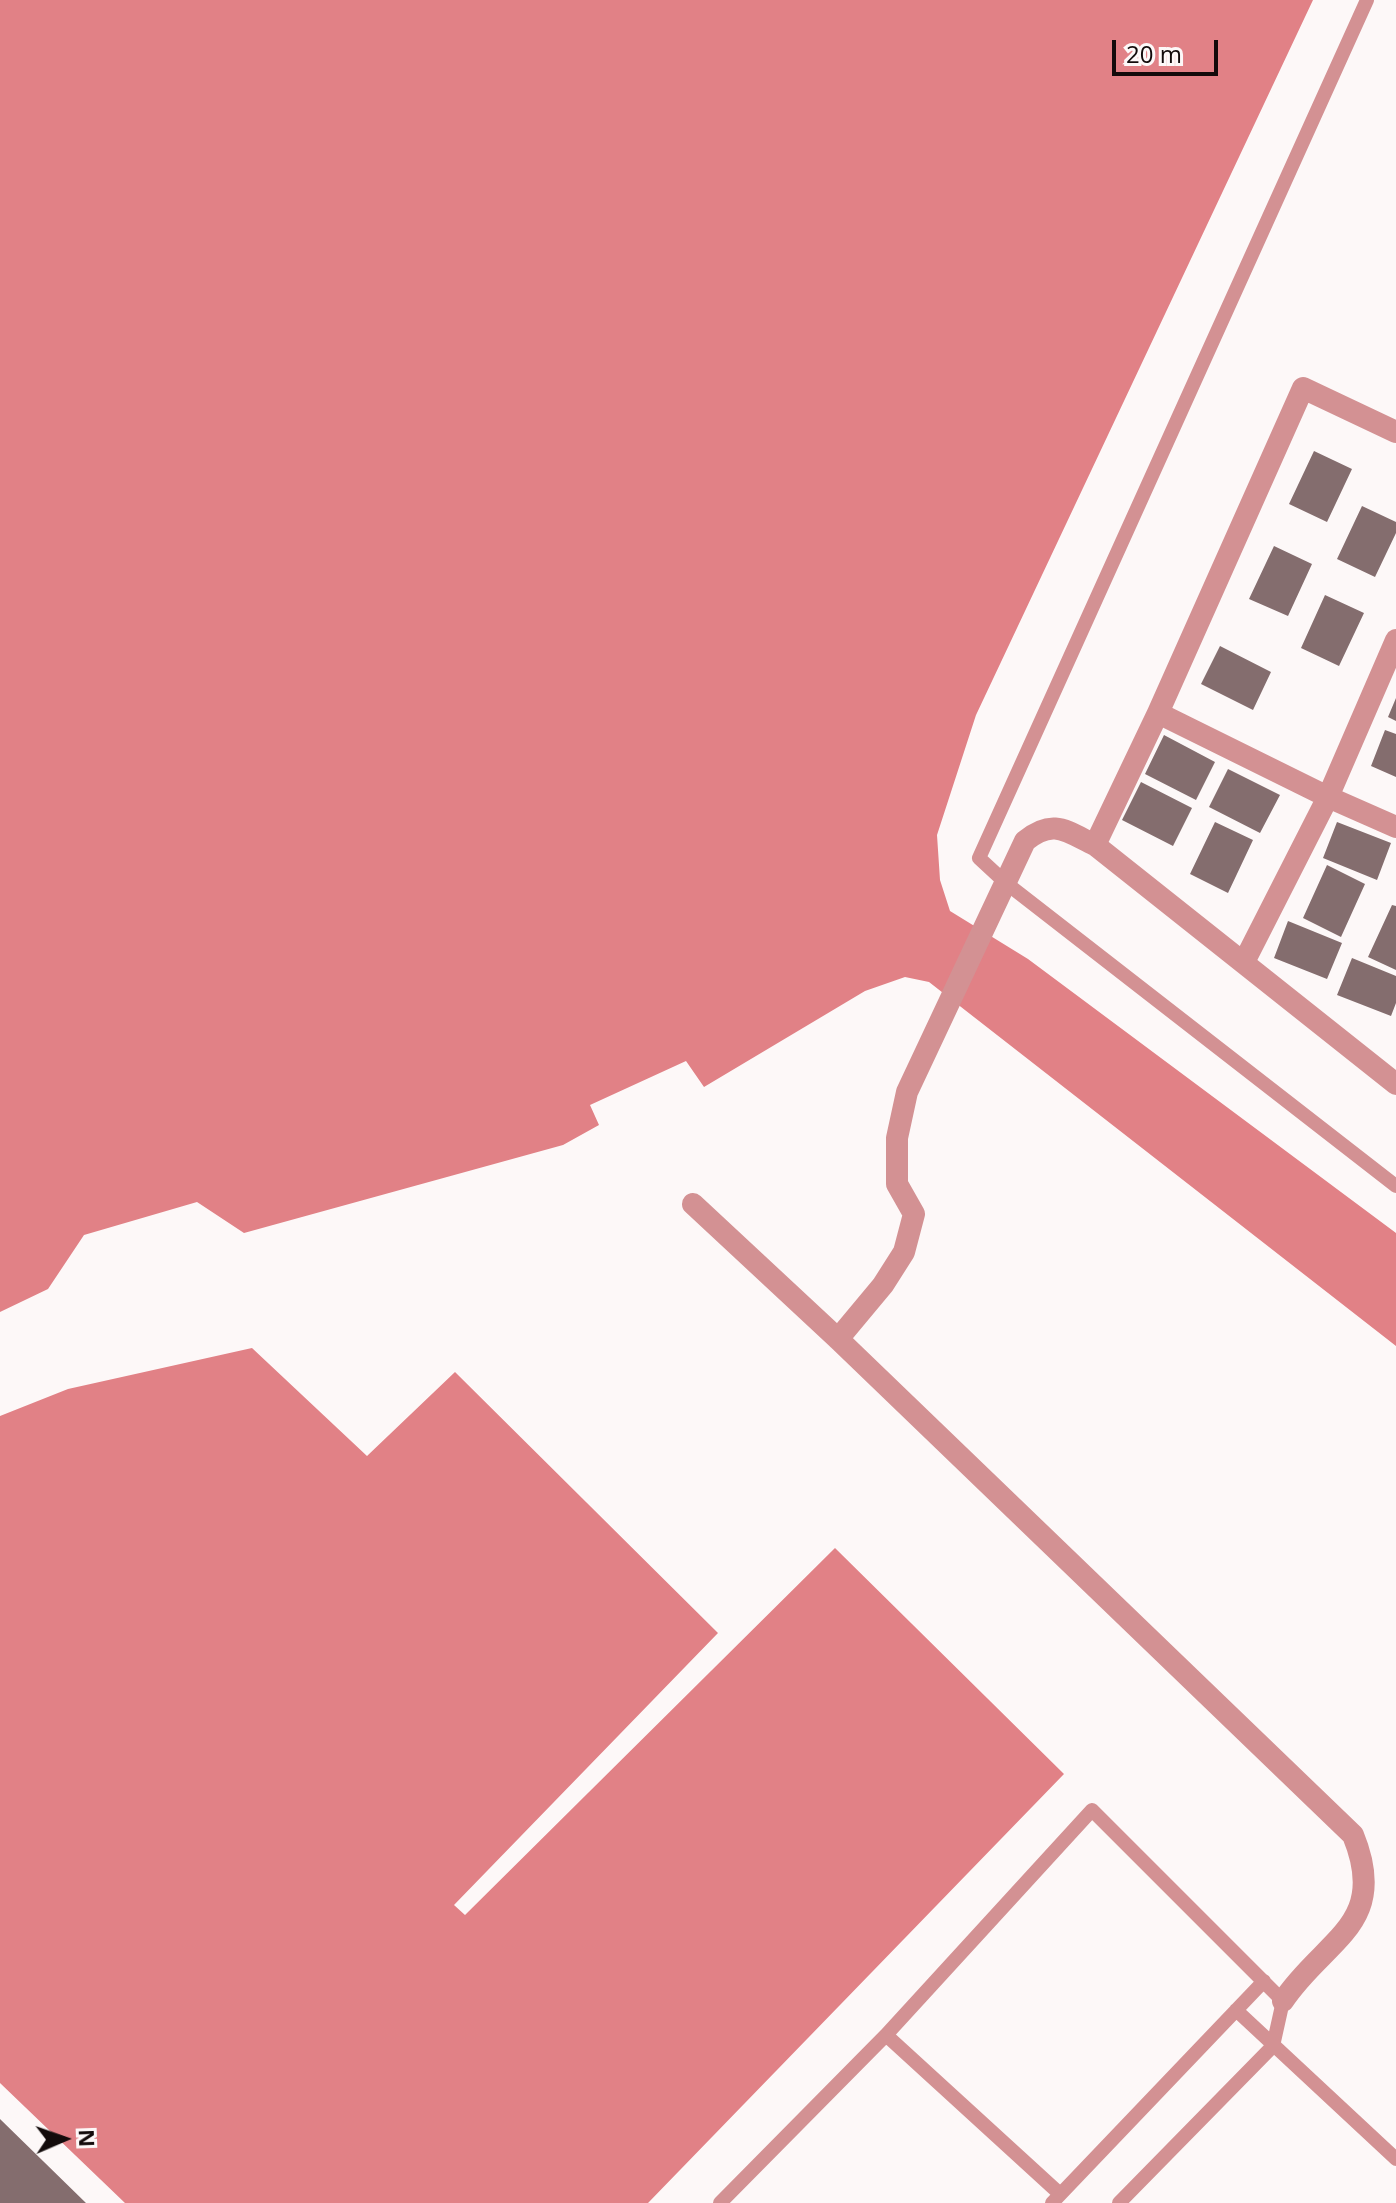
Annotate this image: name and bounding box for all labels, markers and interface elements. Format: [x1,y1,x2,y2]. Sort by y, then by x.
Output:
scale bar [1116,24,1222,74]
text: 20 m [1126,37,1182,70]
north arrow [24,2099,104,2179]
text: N [73,2129,103,2148]

